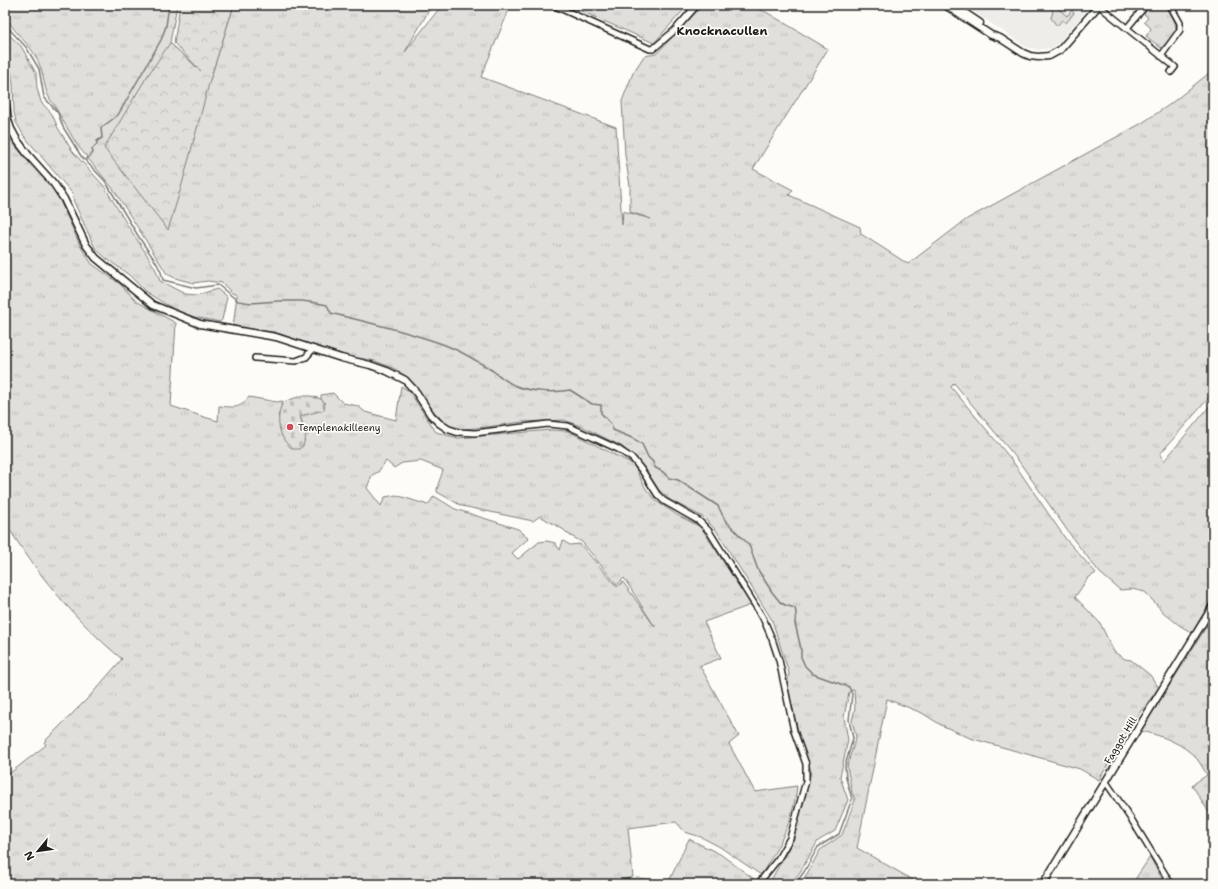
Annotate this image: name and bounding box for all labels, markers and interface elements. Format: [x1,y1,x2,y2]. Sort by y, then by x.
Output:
district label: Knocknacullen [677,23,767,39]
place label: Templenakilleeny [298,421,381,434]
marker: Templenakilleeny [285,422,295,432]
street label: Faggot Hill [1101,714,1140,766]
north arrow [18,831,58,871]
text: N [21,848,38,863]

